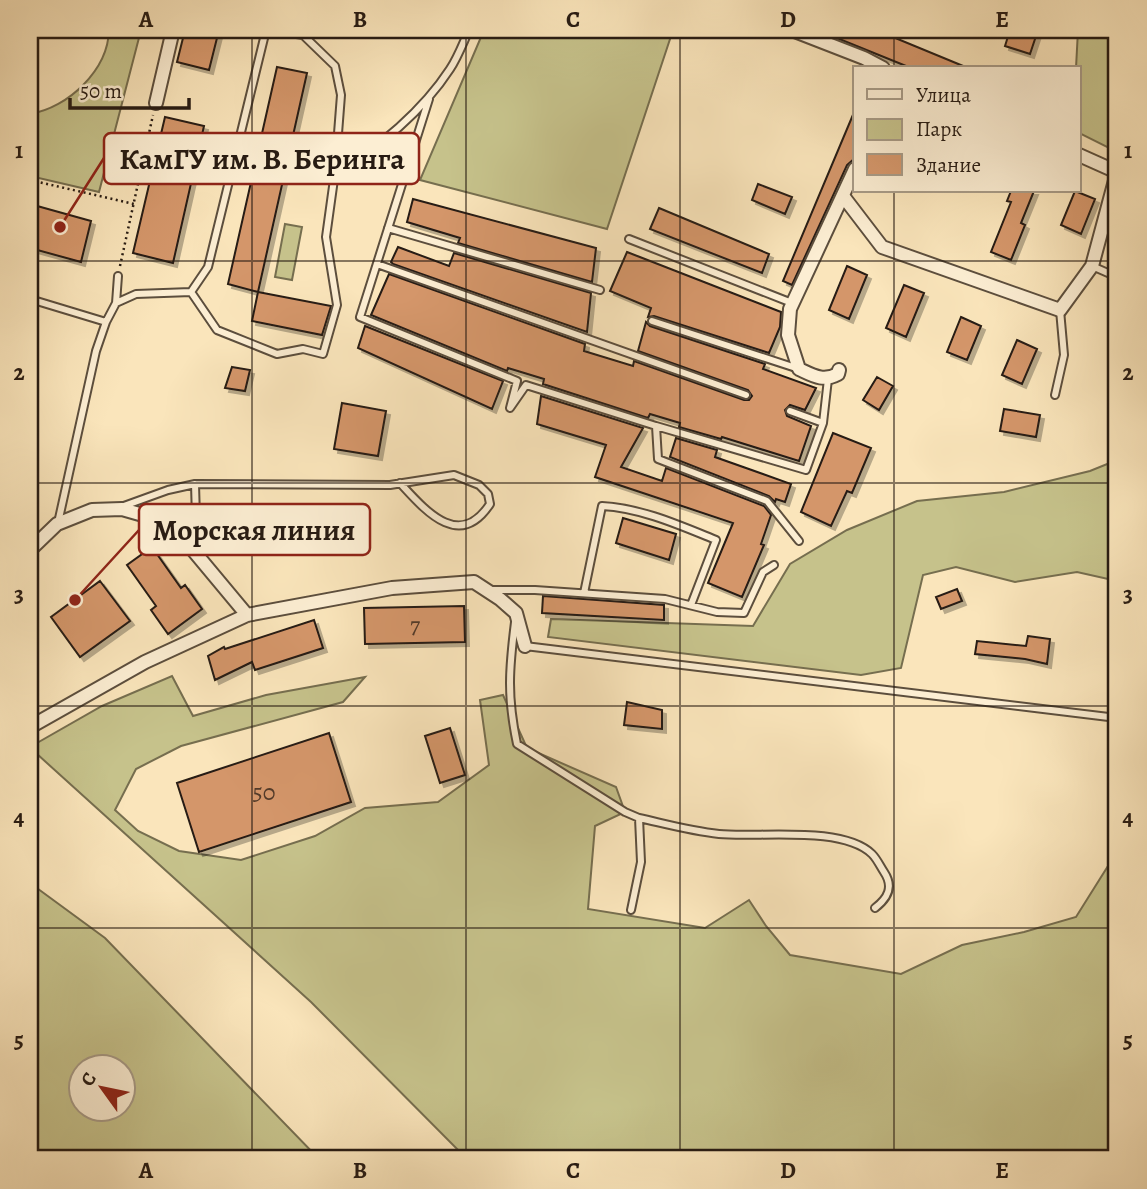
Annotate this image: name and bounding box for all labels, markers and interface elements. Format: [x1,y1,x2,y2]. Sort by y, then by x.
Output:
text: A [138,4,154,35]
text: B [353,4,367,35]
text: C [566,4,580,35]
text: D [780,4,796,35]
text: E [995,4,1009,35]
scale bar [70,66,189,110]
legend [853,66,1080,192]
text: 50 m [80,77,122,105]
text: Улица [916,81,971,109]
text: Парк [916,115,962,143]
callout: КамГУ им. В. Беринга [104,133,419,184]
text: 1 [15,135,23,166]
text: 1 [1124,135,1132,166]
text: КамГУ им. В. Беринга [119,139,406,179]
text: Здание [916,151,981,179]
text: 2 [13,357,25,388]
text: 2 [1122,357,1134,388]
callout: Морская линия [139,504,370,555]
text: Морская линия [152,510,356,550]
text: 3 [14,579,24,610]
text: 3 [1123,579,1133,610]
house number: 7 [410,609,421,641]
house number: 50 [252,776,276,808]
text: 4 [14,802,25,833]
text: 4 [1123,802,1134,833]
text: 5 [14,1024,24,1055]
text: 5 [1123,1024,1133,1055]
north arrow [66,1052,136,1122]
text: С [74,1067,103,1091]
text: A [138,1155,154,1186]
text: B [353,1155,367,1186]
text: C [566,1155,580,1186]
text: D [780,1155,796,1186]
text: E [995,1155,1009,1186]

